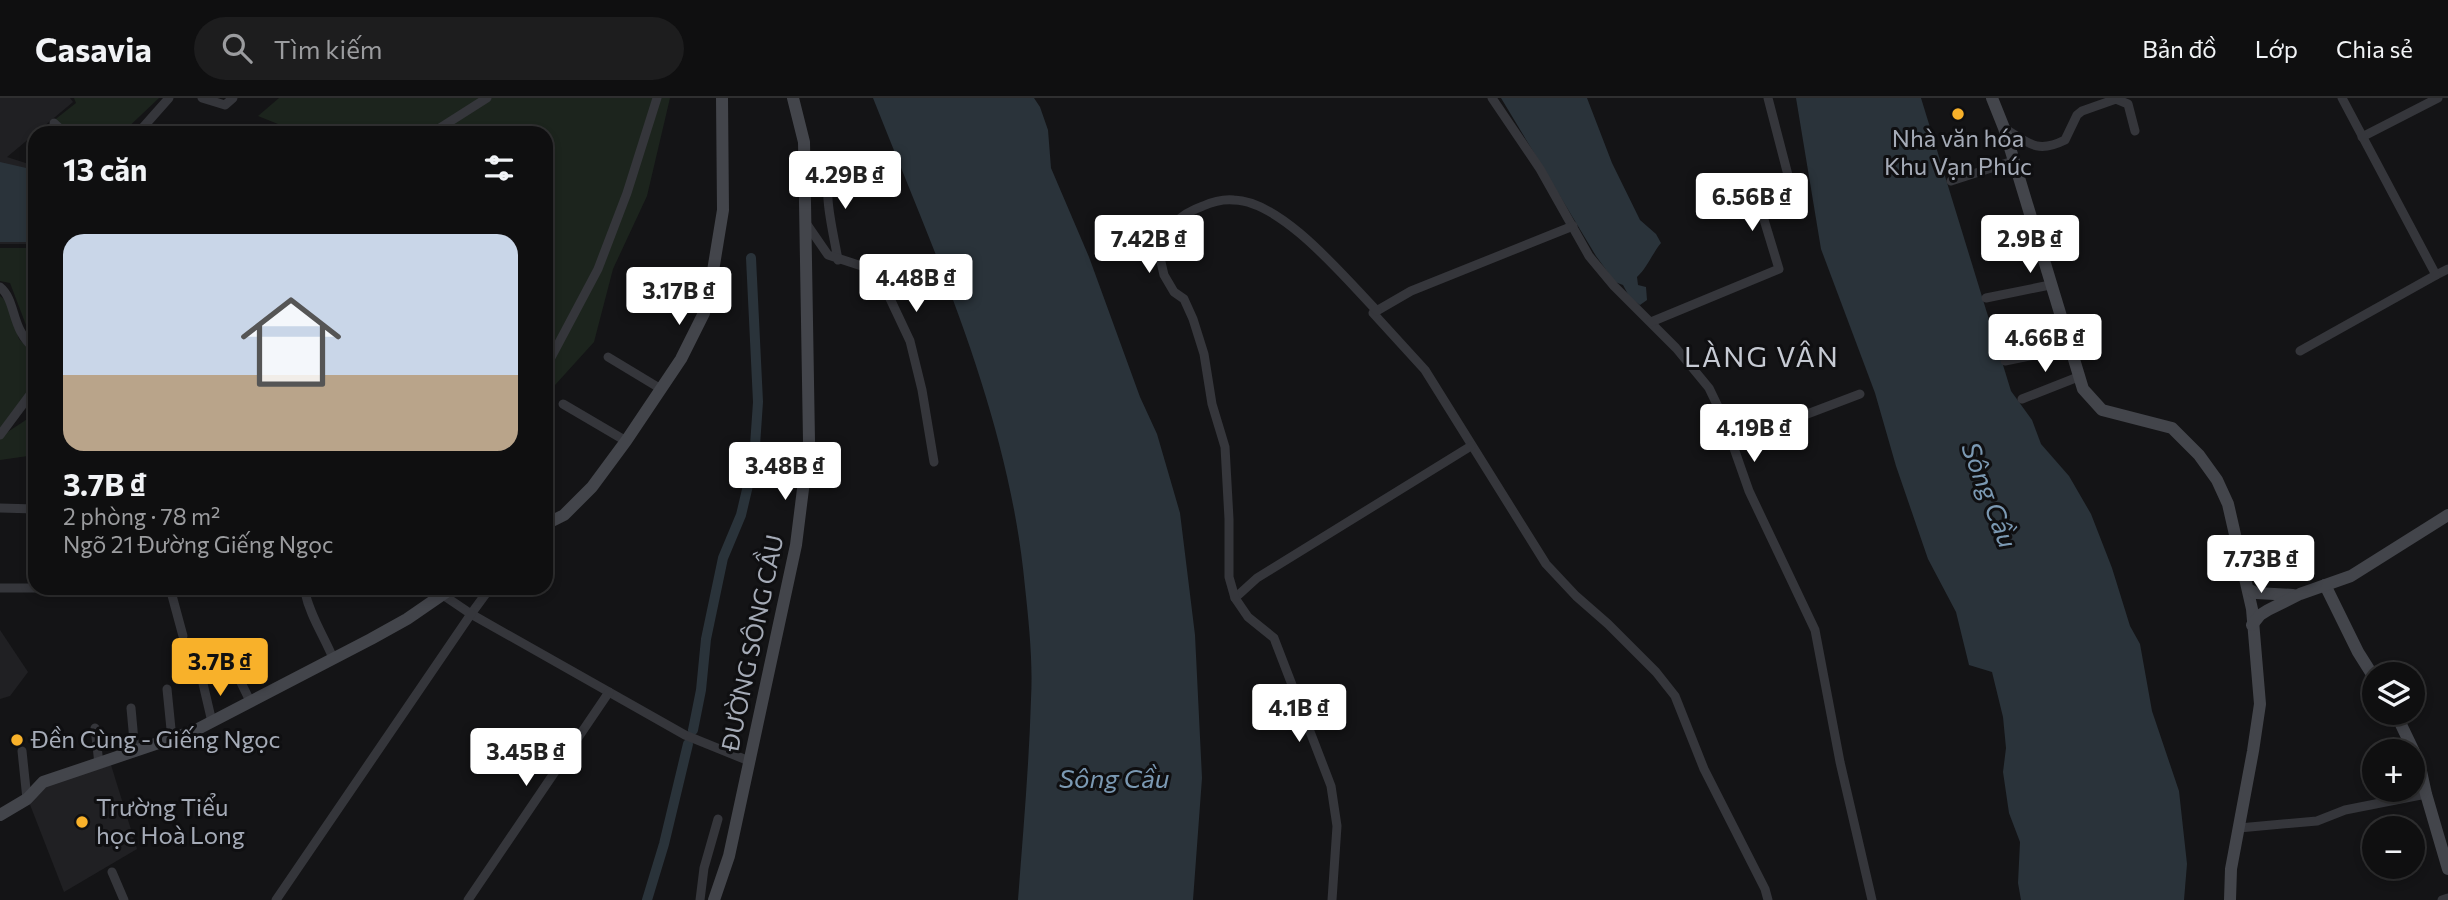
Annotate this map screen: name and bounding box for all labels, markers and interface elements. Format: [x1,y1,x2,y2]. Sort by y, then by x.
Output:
search box [194,17,684,80]
text: Casavia [35,28,152,69]
icon: search [218,29,256,67]
text: Tìm kiếm [274,33,383,64]
text: Bản đồ [2142,34,2217,63]
text: Lớp [2255,34,2298,63]
text: Chia sẻ [2336,34,2413,63]
marker: Nhà văn hóa Khu Vạn Phúc [1950,106,1966,122]
place label: Nhà văn hóa Khu Vạn Phúc [1884,123,2032,180]
icon: filters [480,149,518,187]
text: 13 căn [63,150,147,187]
pin: 4.29B ₫ [780,152,910,211]
text: 4.29B ₫ [805,160,885,188]
pin: 6.56B ₫ [1687,174,1817,233]
text: 6.56B ₫ [1712,182,1792,210]
pin: 7.42B ₫ [1084,216,1214,275]
pin: 2.9B ₫ [1973,216,2087,275]
text: 7.42B ₫ [1111,224,1187,252]
text: 2.9B ₫ [1997,224,2063,252]
pin: 4.48B ₫ [851,254,981,314]
text: 4.48B ₫ [875,263,957,291]
pin: 3.17B ₫ [614,268,744,327]
text: 3.17B ₫ [642,276,716,304]
icon: home [228,279,354,405]
pin: 4.66B ₫ [1980,314,2110,374]
text: 4.66B ₫ [2005,323,2085,351]
district label: LÀNG VÂN [1684,339,1840,373]
pin: 4.19B ₫ [1689,404,1819,464]
text: 4.19B ₫ [1716,413,1792,441]
water label: Sông Cầu [1956,437,2025,552]
pin: 3.48B ₫ [720,442,850,502]
text: 3.48B ₫ [745,451,825,479]
text: 3.7B ₫ [63,465,147,502]
text: 2 phòng · 78 m² [63,502,220,530]
text: Ngõ 21 Đường Giếng Ngọc [63,530,333,558]
street label: ĐƯỜNG SÔNG CẦU [712,532,789,754]
pin: 7.73B ₫ [2196,536,2326,595]
text: 7.73B ₫ [2223,544,2299,572]
pin: 3.7B ₫ [163,638,277,698]
text: 3.7B ₫ [188,647,252,675]
map controls [2362,662,2425,879]
button: layers [2362,662,2425,725]
pin: 4.1B ₫ [1242,684,1356,744]
text: 4.1B ₫ [1268,693,1330,721]
place label: Đền Cùng - Giếng Ngọc [30,724,280,753]
pin: 3.45B ₫ [461,728,591,788]
marker: Đền Cùng - Giếng Ngọc [9,732,25,748]
text: 3.45B ₫ [486,737,566,765]
button: + [2362,739,2425,802]
water label: Sông Cầu [1059,762,1169,793]
place label: Trường Tiểu học Hoà Long [96,792,245,849]
marker: Trường Tiểu học Hoà Long [74,814,90,830]
button: − [2362,816,2425,879]

